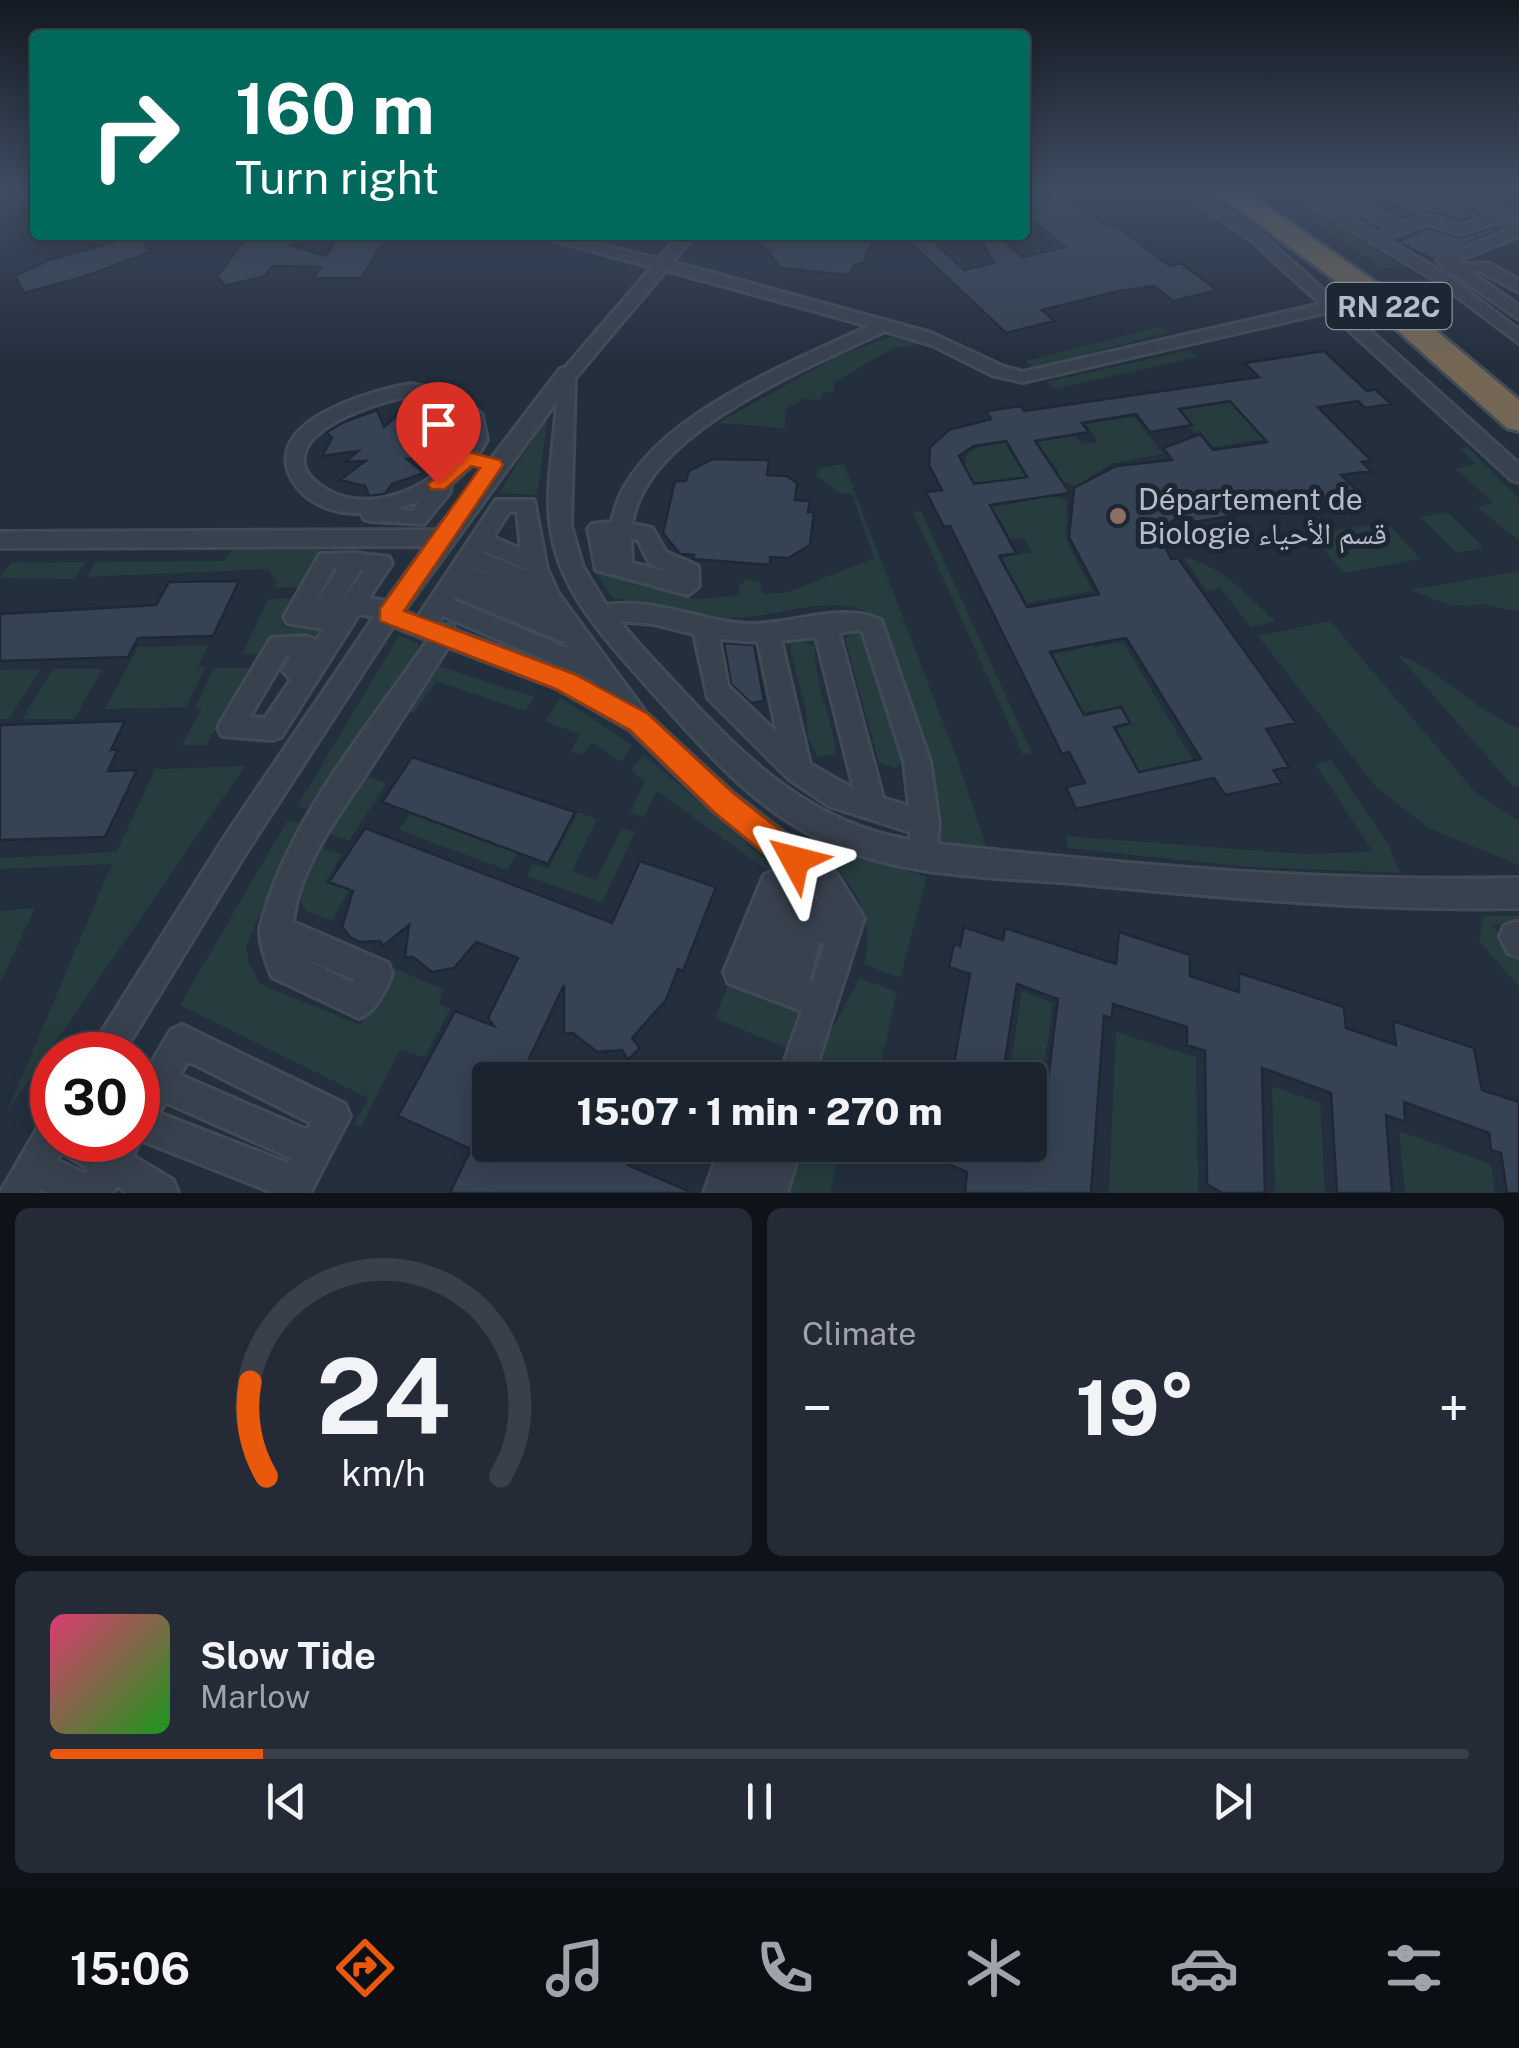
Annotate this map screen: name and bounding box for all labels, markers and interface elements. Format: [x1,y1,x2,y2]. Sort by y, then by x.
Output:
text: 160 m [235,67,435,150]
icon: right [70,70,200,200]
text: Turn right [235,151,439,204]
road number: RN 22C [1326,283,1452,329]
pin [396,382,481,485]
icon: arrive [411,397,466,452]
place label: Département de Biologie قسم الأحياء [1138,481,1387,554]
marker: Département de Biologie قسم الأحياء [1107,505,1129,527]
position arrow [743,808,847,912]
speed limit sign: 30 [30,1032,160,1162]
text: 15:07 · 1 min · 270 m [577,1089,942,1134]
text: Climate [802,1315,916,1352]
text: 24 [316,1335,451,1457]
text: 19° [1076,1364,1195,1452]
text: − [802,1376,833,1440]
text: + [1439,1376,1469,1440]
text: km/h [341,1452,426,1494]
text: Slow Tide [200,1633,376,1678]
text: Marlow [200,1678,310,1715]
icon: previous [259,1774,314,1829]
icon: pause [732,1774,787,1829]
icon: next [1205,1774,1260,1829]
icon: directions [330,1933,400,2003]
icon: music [540,1933,610,2003]
icon: phone [750,1933,820,2003]
icon: climate [959,1933,1029,2003]
icon: car [1169,1933,1239,2003]
icon: filters [1379,1933,1449,2003]
text: 15:06 [70,1942,190,1995]

